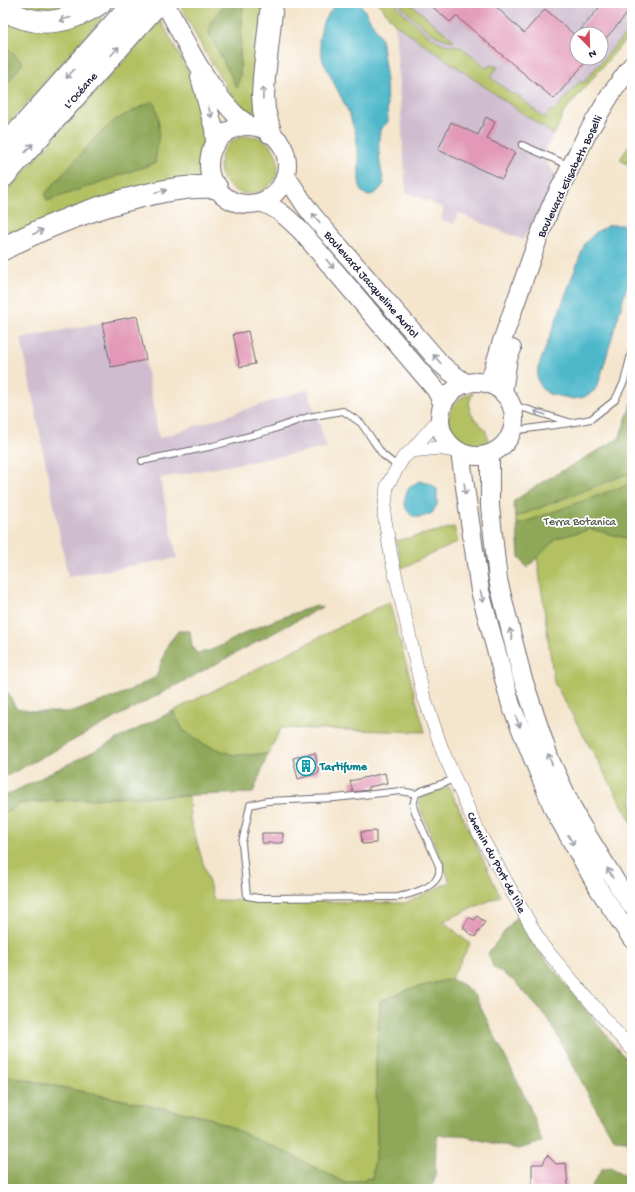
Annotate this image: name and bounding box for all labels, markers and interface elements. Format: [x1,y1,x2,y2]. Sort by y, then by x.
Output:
one-way arrow [58,16,71,23]
north arrow [569,26,609,66]
one-way arrow [110,46,120,56]
text: N [586,46,598,60]
one-way arrow [65,69,74,79]
street label: L’Océane [61,70,102,112]
one-way arrow [259,87,267,100]
one-way arrow [207,105,214,118]
street label: Boulevard Elisabeth Boselli [535,113,607,241]
one-way arrow [24,143,34,153]
one-way arrow [154,187,167,195]
one-way arrow [311,213,320,224]
one-way arrow [31,227,43,235]
street label: Boulevard Jacqueline Auriol [319,228,421,342]
one-way arrow [325,259,334,270]
one-way arrow [432,354,442,364]
one-way arrow [534,409,547,416]
one-way arrow [461,483,469,496]
park label: Terra Botanica [543,516,616,530]
one-way arrow [478,590,486,603]
one-way arrow [507,628,515,641]
one-way arrow [514,715,522,727]
one-way arrow [545,753,553,765]
building icon: Tartifume [295,755,317,777]
place label: Tartifume [319,761,368,775]
street label: Chemin du Port de l'Île [463,810,528,917]
one-way arrow [567,834,575,846]
one-way arrow [606,867,614,879]

